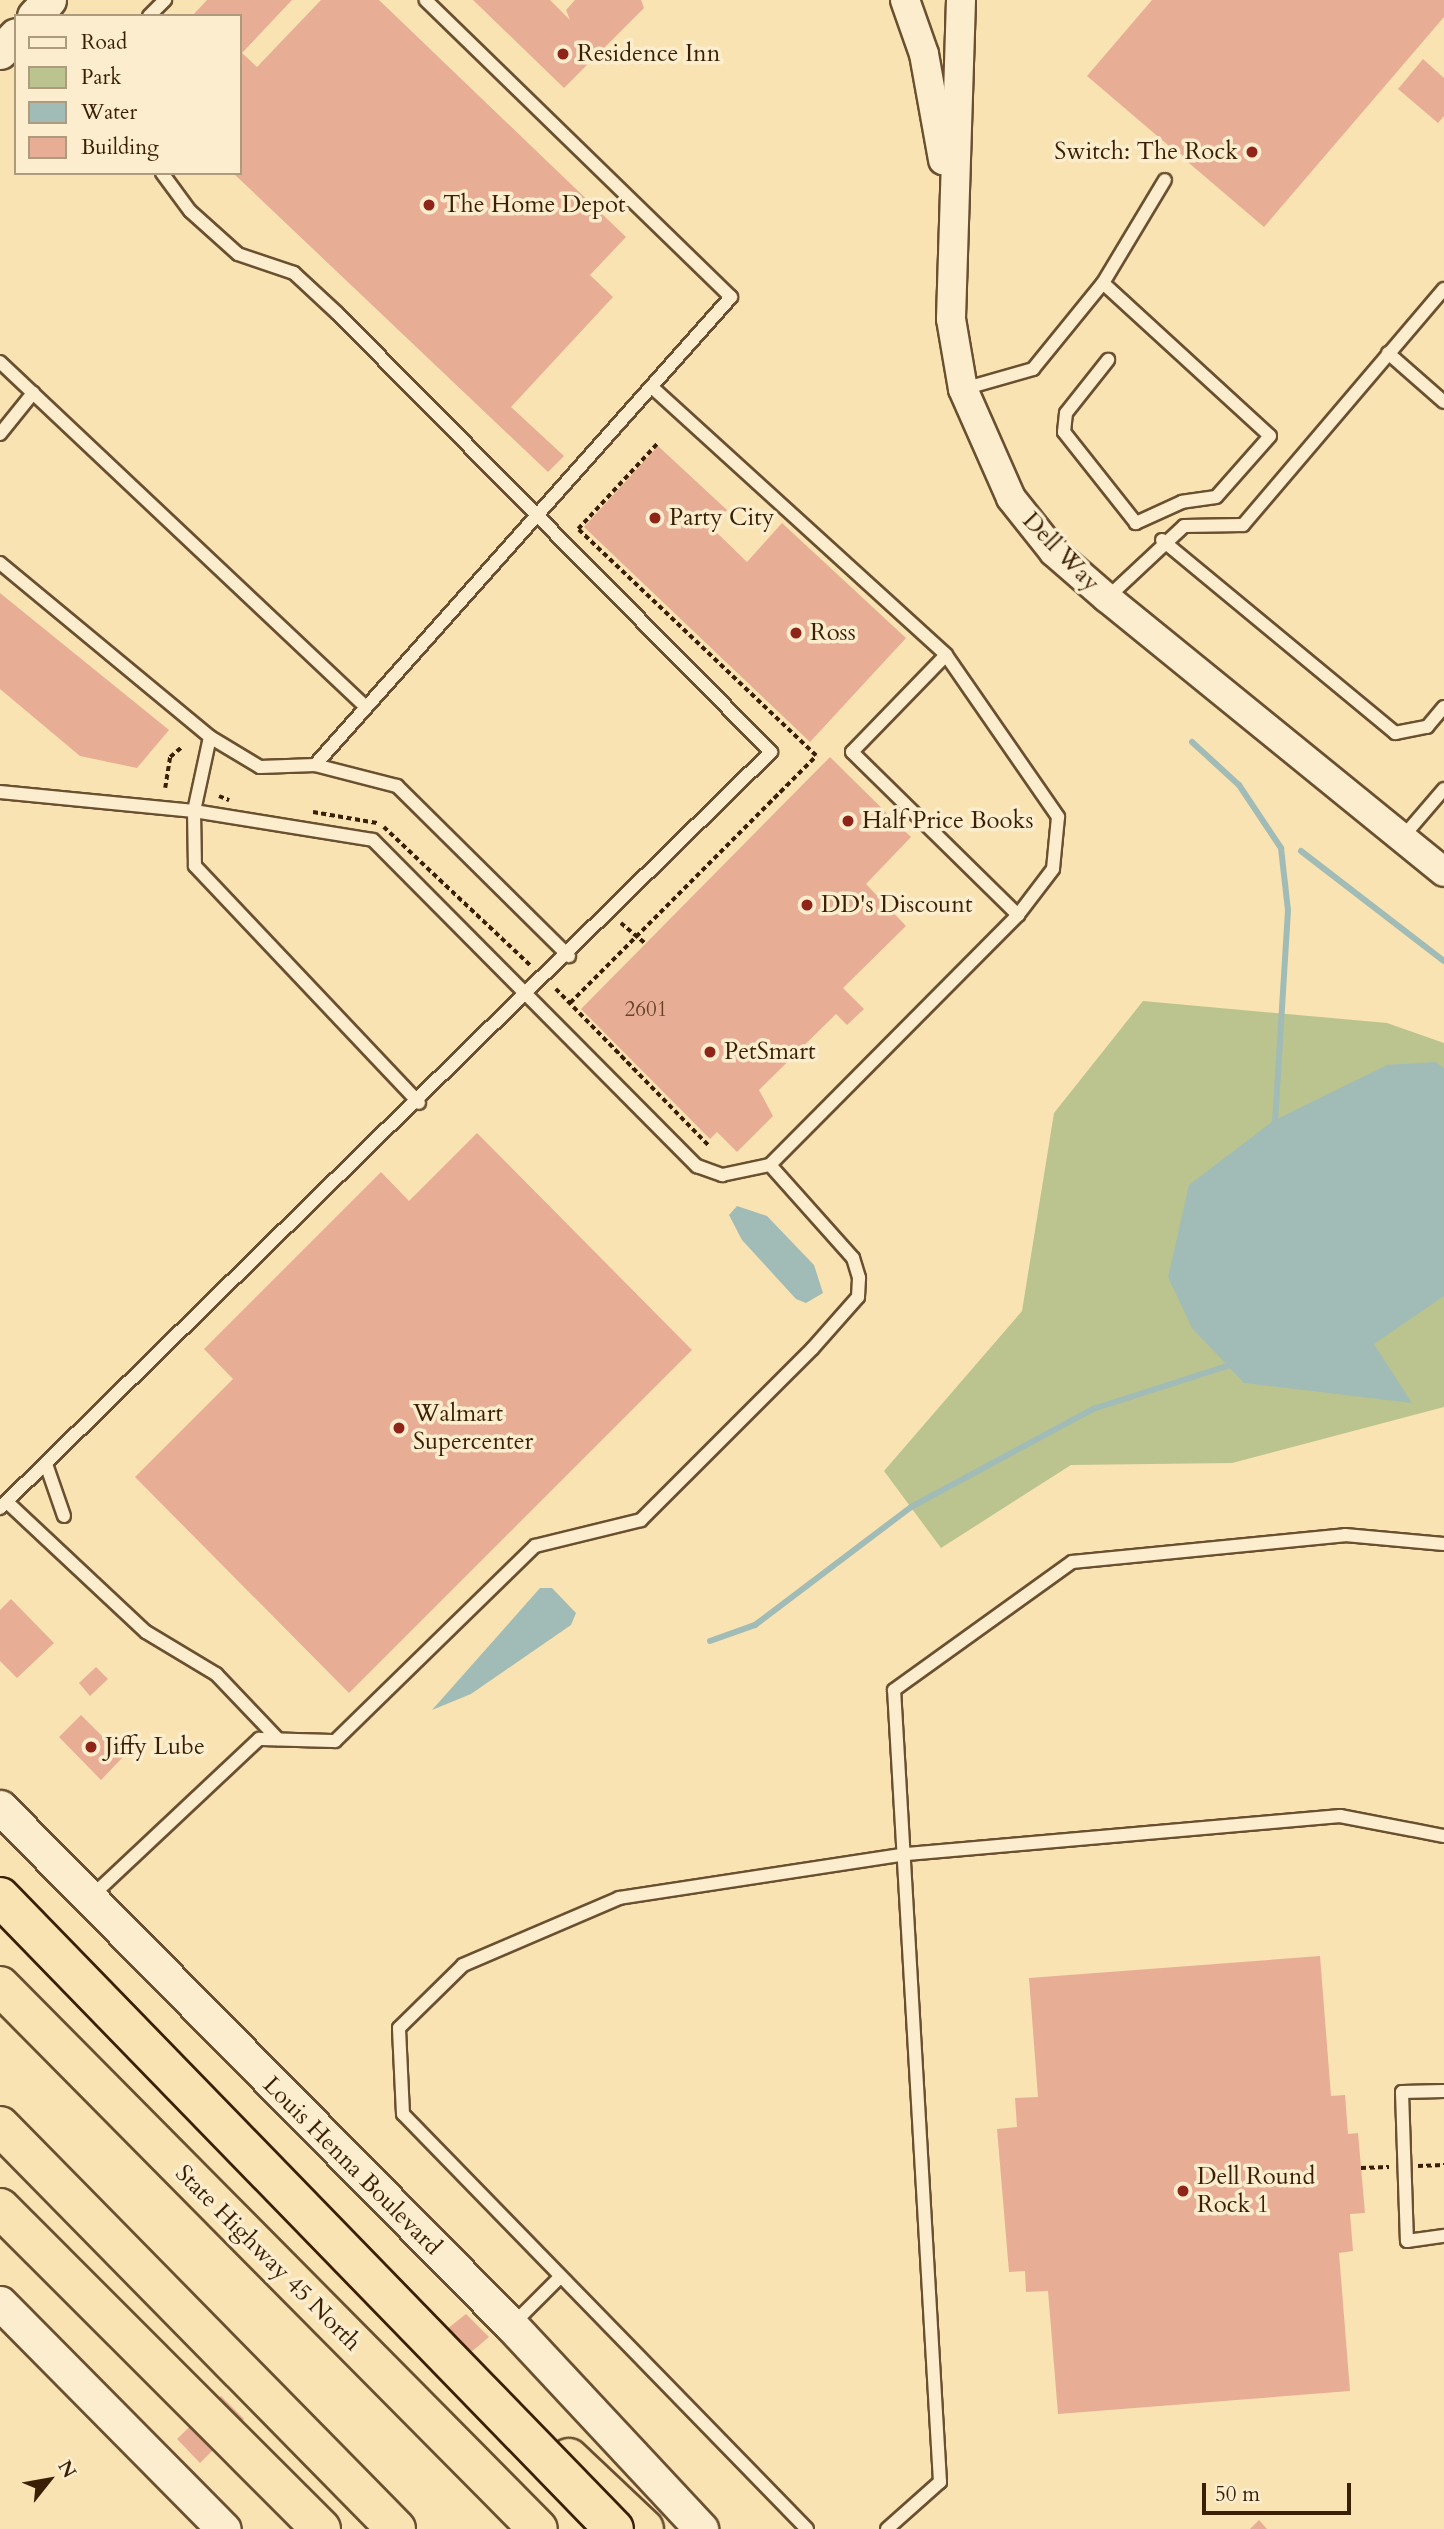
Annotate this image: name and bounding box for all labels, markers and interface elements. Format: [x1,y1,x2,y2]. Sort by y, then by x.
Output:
legend [14,14,242,175]
text: Road [81,28,127,57]
place label: Residence Inn [577,40,720,68]
marker: Residence Inn [555,46,571,62]
text: Park [81,63,121,92]
text: Water [81,98,137,127]
text: Building [81,133,159,162]
place label: Switch: The Rock [1054,138,1238,166]
marker: Switch: The Rock [1244,144,1260,160]
place label: The Home Depot [443,191,626,219]
marker: The Home Depot [421,197,437,213]
place label: Party City [669,504,774,532]
street label: Dell Way [1016,507,1106,597]
marker: Party City [647,510,663,526]
place label: Ross [810,619,856,647]
marker: Ross [788,625,804,641]
place label: Half Price Books [862,807,1033,835]
marker: Half Price Books [840,813,856,829]
place label: DD's Discount [821,891,973,919]
marker: DD's Discount [799,897,815,913]
house number: 2601 [624,997,668,1023]
place label: PetSmart [724,1038,816,1066]
marker: PetSmart [702,1044,718,1060]
place label: Walmart Supercenter [413,1400,533,1456]
marker: Walmart Supercenter [391,1420,407,1436]
place label: Jiffy Lube [105,1733,205,1761]
marker: Jiffy Lube [83,1739,99,1755]
street label: Louis Henna Boulevard [257,2071,447,2261]
street label: State Highway 45 North [169,2159,367,2357]
place label: Dell Round Rock 1 [1197,2163,1315,2219]
marker: Dell Round Rock 1 [1175,2183,1191,2199]
north arrow [14,2445,84,2515]
text: N [52,2455,82,2483]
scale bar [1206,2470,1355,2514]
text: 50 m [1215,2480,1260,2509]

